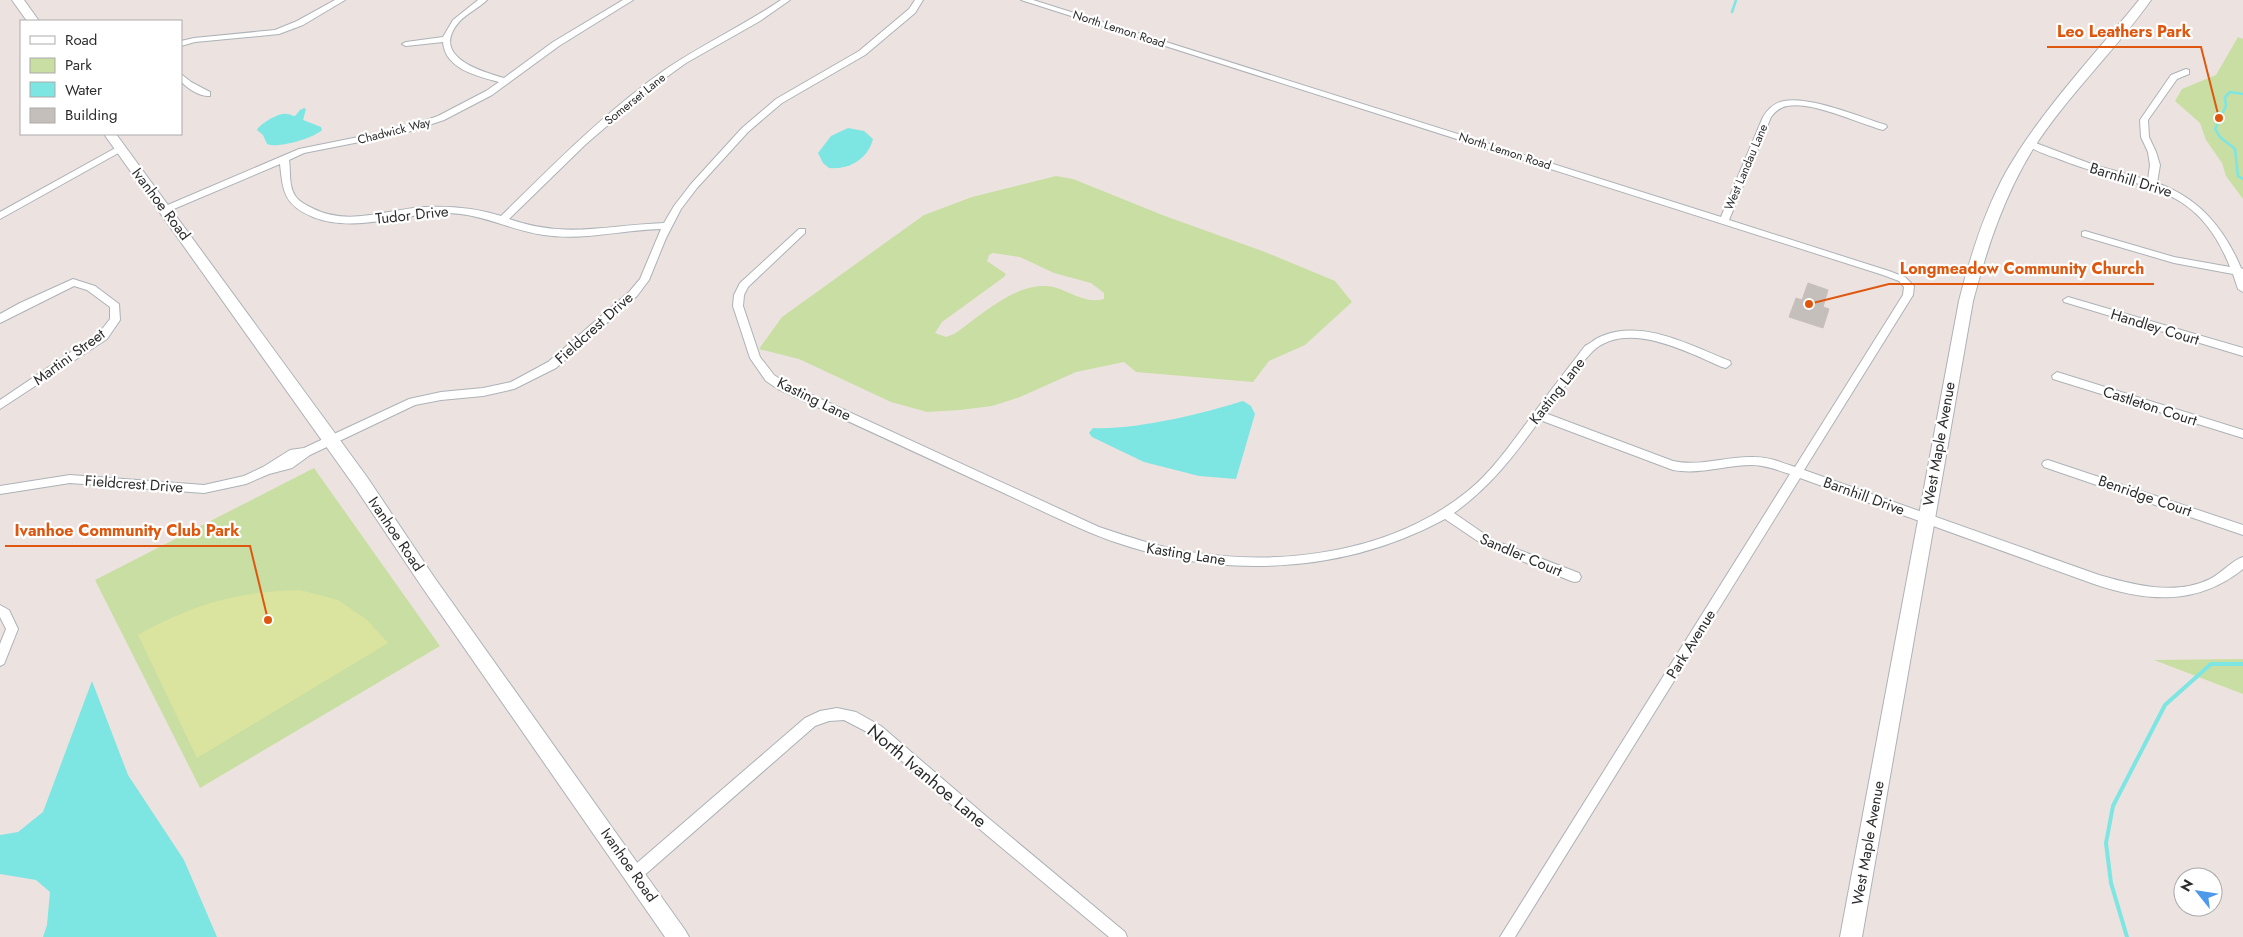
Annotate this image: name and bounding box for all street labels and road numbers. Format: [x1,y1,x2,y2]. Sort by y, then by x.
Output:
street label: North Lemon Road [1071,6,1167,52]
street label: Somerset Lane [601,69,669,129]
street label: Chadwick Way [356,113,433,149]
street label: West Landau Lane [1720,121,1772,213]
street label: North Lemon Road [1457,128,1553,174]
street label: Barnhill Drive [2087,157,2175,203]
street label: Ivanhoe Road [126,163,196,245]
street label: Tudor Drive [374,200,450,230]
street label: Fieldcrest Drive [550,287,638,369]
street label: Handley Court [2108,303,2202,351]
street label: Martini Street [29,323,110,391]
street label: Kasting Lane [1524,353,1590,429]
street label: Kasting Lane [773,372,855,426]
street label: West Maple Avenue [1917,380,1961,508]
street label: Castleton Court [2100,380,2200,432]
street label: Fieldcrest Drive [84,470,184,498]
street label: Benridge Court [2095,470,2195,522]
street label: Barnhill Drive [1820,471,1908,521]
street label: Ivanhoe Road [363,492,429,576]
street label: Sandler Court [1476,528,1566,582]
street label: Kasting Lane [1145,537,1227,571]
street label: Park Avenue [1661,605,1721,683]
street label: North Ivanhoe Lane [862,718,992,834]
street label: West Maple Avenue [1846,779,1890,907]
street label: Ivanhoe Road [595,823,663,907]

